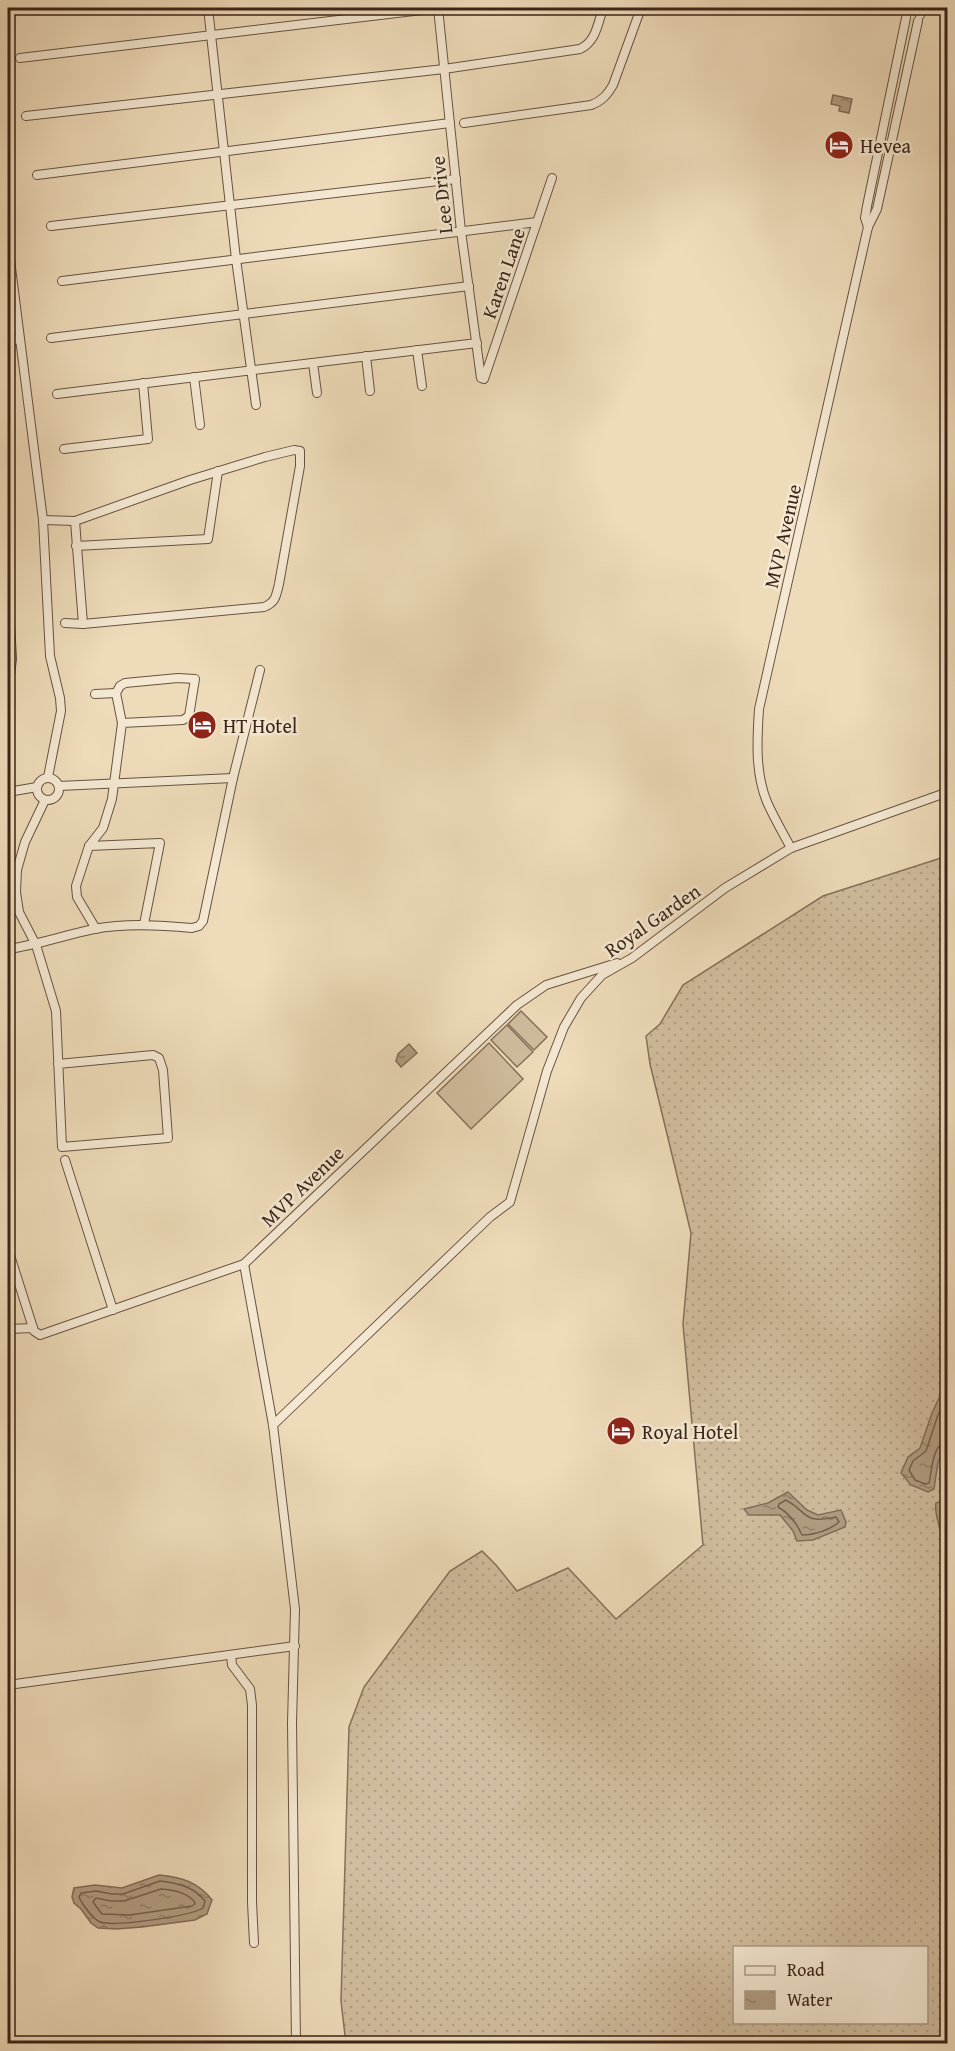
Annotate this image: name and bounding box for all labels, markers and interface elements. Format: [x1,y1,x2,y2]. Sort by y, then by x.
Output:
hotel icon: Hevea [823,129,855,161]
place label: Hevea [860,131,912,160]
street label: Lee Drive [423,155,459,235]
street label: Karen Lane [474,224,532,322]
street label: MVP Avenue [756,481,808,591]
hotel icon: HT Hotel [186,709,218,741]
place label: HT Hotel [223,711,298,740]
street label: Royal Garden [598,876,706,964]
street label: MVP Avenue [254,1139,350,1233]
hotel icon: Royal Hotel [605,1415,637,1447]
place label: Royal Hotel [642,1417,739,1446]
legend [733,1946,928,2024]
text: Road [787,1956,825,1983]
text: Water [787,1986,833,2013]

